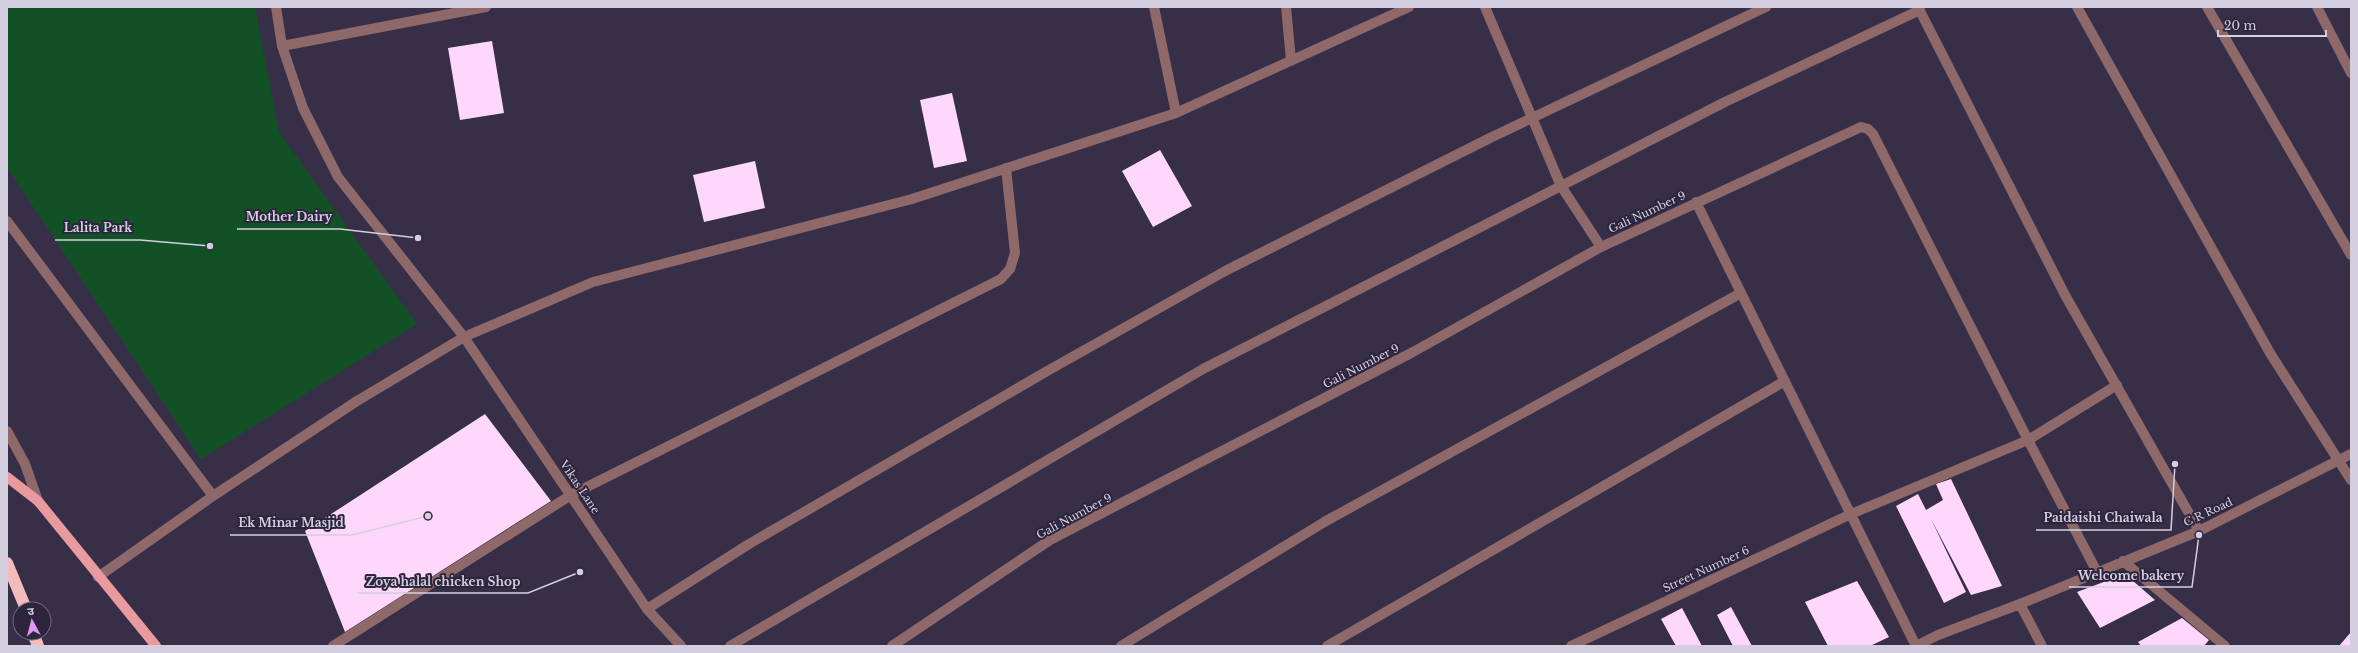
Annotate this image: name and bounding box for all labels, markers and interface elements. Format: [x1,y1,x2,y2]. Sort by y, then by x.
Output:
scale bar [2218,12,2326,38]
text: 20 m [2224,18,2256,33]
street label: Gali Number 9 [1606,188,1688,236]
callout: Mother Dairy [237,205,340,229]
text: Mother Dairy [246,209,332,224]
callout: Lalita Park [55,216,140,240]
text: Lalita Park [64,220,133,235]
street label: Gali Number 9 [1321,341,1401,391]
street label: Vikas Lane [557,457,603,516]
street label: Gali Number 9 [1034,490,1114,542]
street label: C R Road [2181,494,2235,529]
callout: Paidaishi Chaiwala [2036,506,2171,530]
text: Paidaishi Chaiwala [2043,510,2163,525]
callout: Ek Minar Masjid [230,511,352,535]
text: Ek Minar Masjid [238,515,344,530]
street label: Street Number 6 [1661,543,1751,595]
callout: Welcome bakery [2069,563,2192,587]
text: Welcome bakery [2077,568,2185,583]
callout: Zoya halal chicken Shop [357,569,528,593]
text: Zoya halal chicken Shop [366,574,520,589]
north arrow [12,601,52,641]
text: उ [27,604,35,618]

